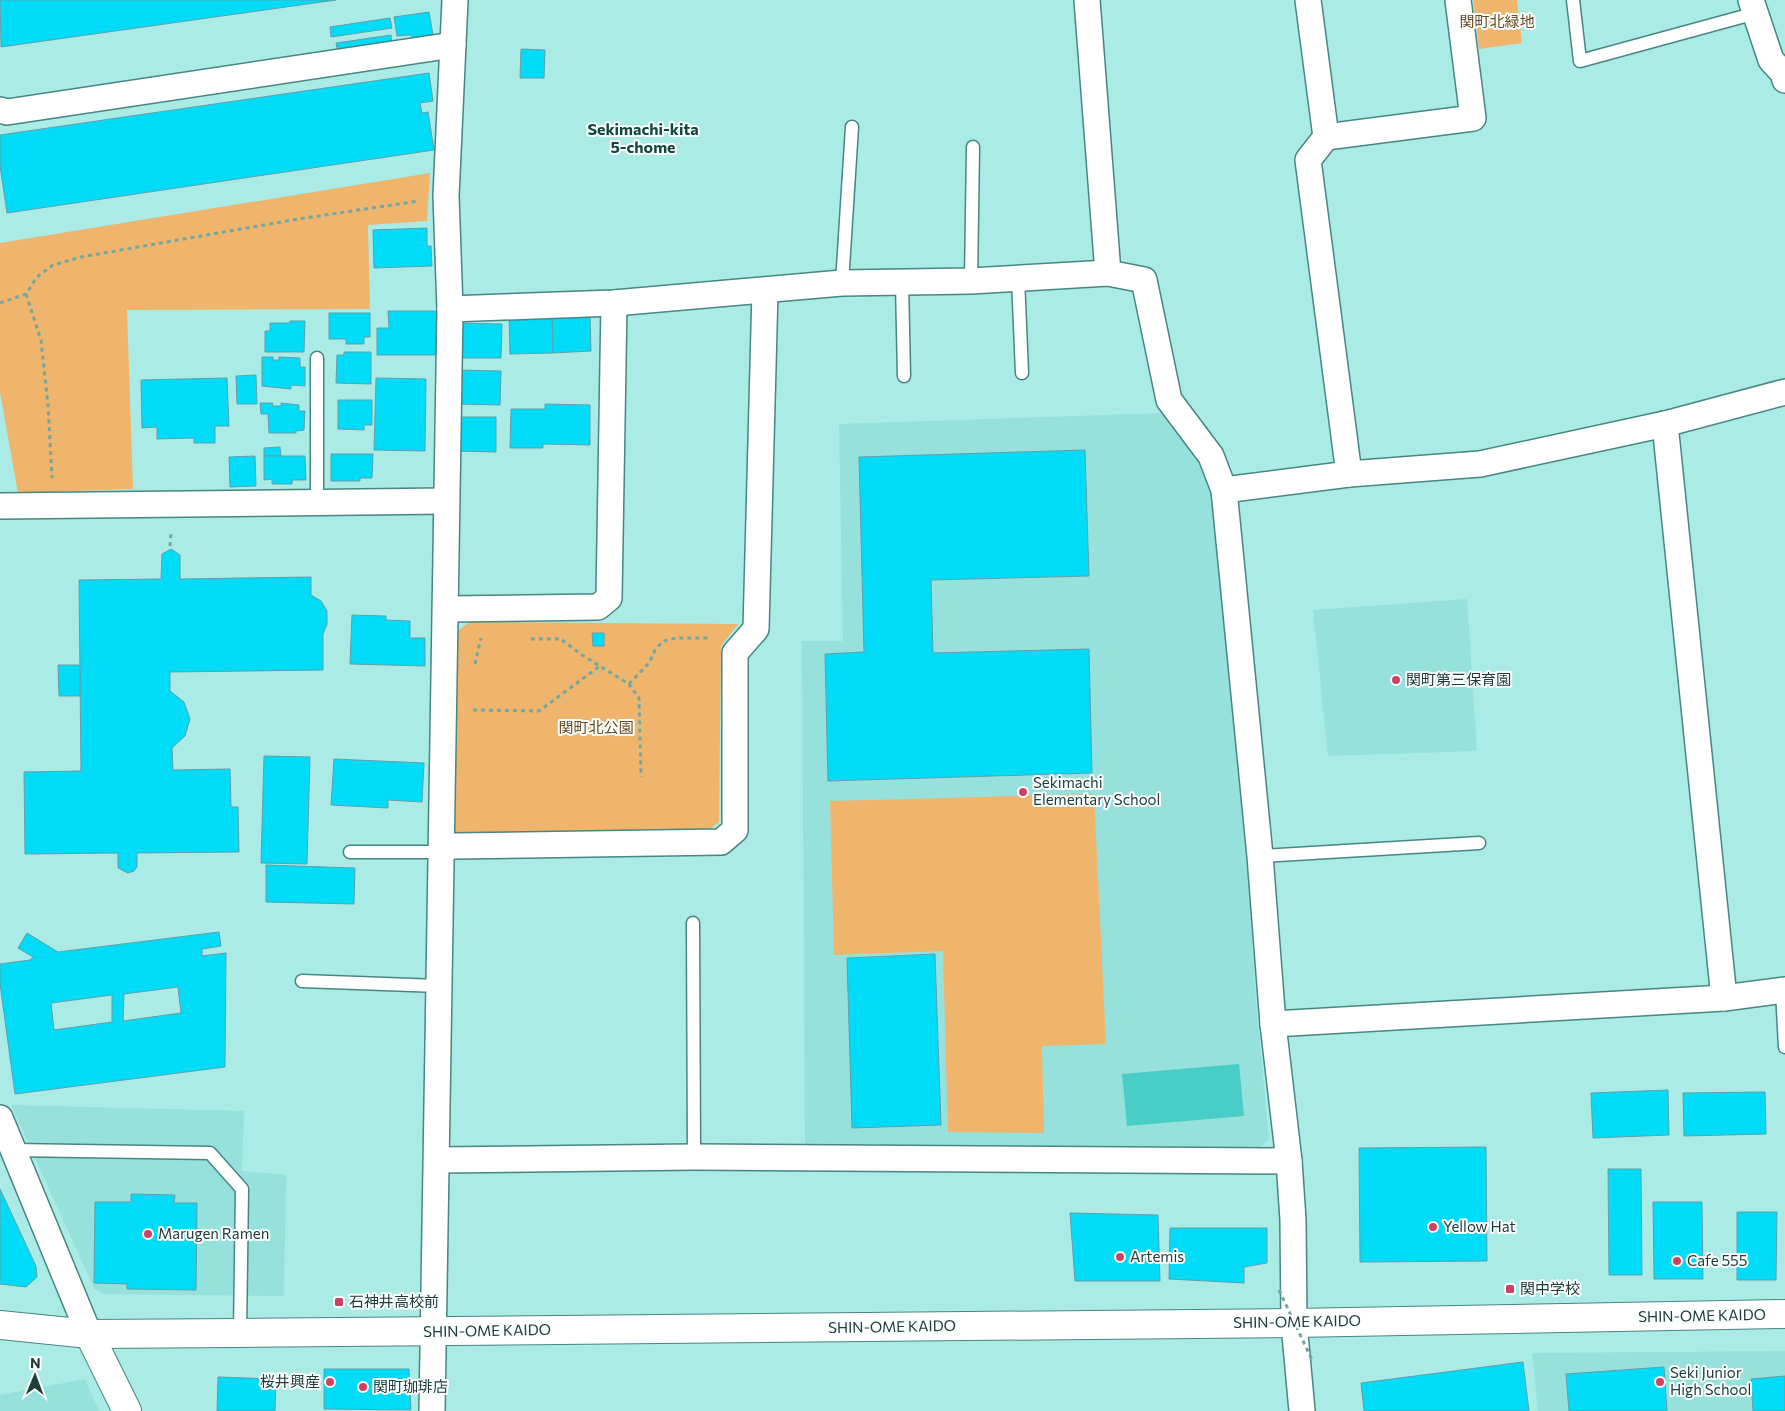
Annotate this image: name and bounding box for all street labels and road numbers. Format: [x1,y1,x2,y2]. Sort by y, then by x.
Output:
street label: SHIN-OME KAIDO [1638,1305,1766,1325]
street label: SHIN-OME KAIDO [1233,1311,1361,1331]
street label: SHIN-OME KAIDO [828,1316,956,1336]
street label: SHIN-OME KAIDO [423,1320,551,1340]

